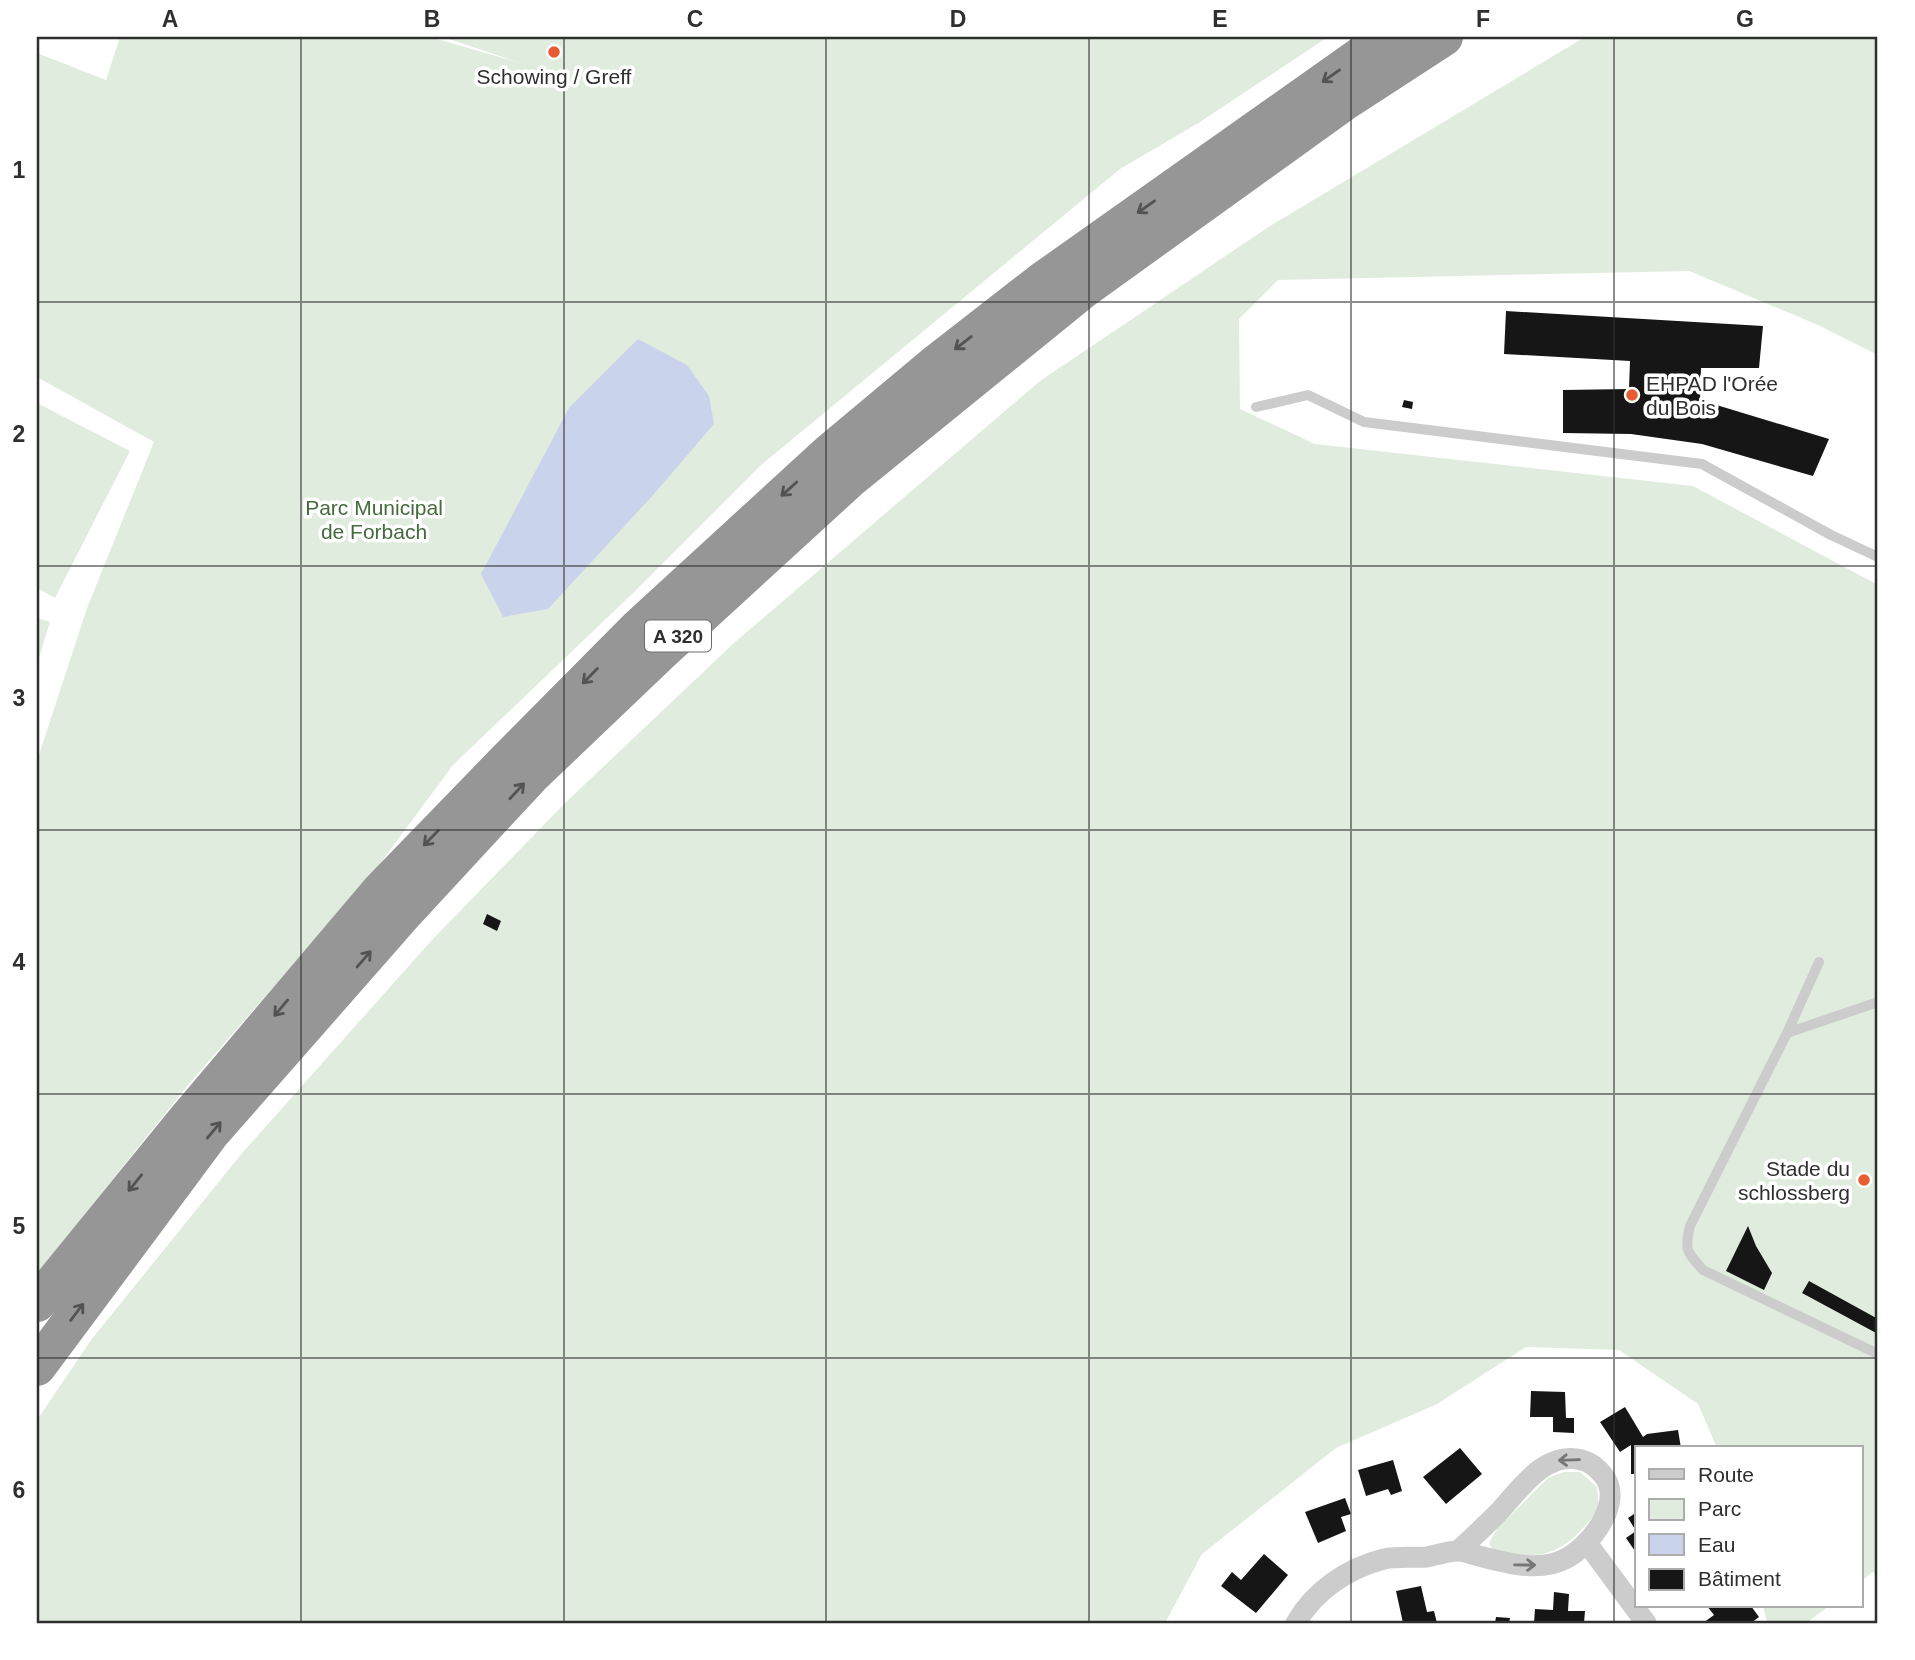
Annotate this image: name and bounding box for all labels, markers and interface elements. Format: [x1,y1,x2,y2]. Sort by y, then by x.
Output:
text: A [162,6,178,32]
text: B [424,6,440,32]
text: C [687,6,703,32]
text: D [950,6,966,32]
text: E [1212,6,1228,32]
text: F [1476,6,1490,32]
text: G [1736,6,1754,32]
marker: Schowing / Greff [546,44,562,60]
place label: Schowing / Greff [477,65,632,88]
one-way arrow [1322,69,1342,83]
text: 1 [13,157,26,183]
one-way arrow [1137,200,1156,214]
one-way arrow [954,335,973,350]
place label: EHPAD l'Orée du Bois [1646,372,1778,419]
marker: EHPAD l'Orée du Bois [1624,387,1640,403]
text: 2 [13,421,25,447]
one-way arrow [781,481,798,498]
park label: Parc Municipal de Forbach [305,496,443,543]
road number: A 320 [645,621,711,652]
one-way arrow [582,667,599,684]
text: 3 [13,685,25,711]
one-way arrow [509,783,526,800]
one-way arrow [423,829,440,846]
text: 4 [13,949,26,975]
one-way arrow [356,950,372,968]
one-way arrow [273,999,288,1017]
one-way arrow [206,1122,222,1140]
place label: Stade du schlossberg [1738,1157,1850,1204]
marker: Stade du schlossberg [1856,1172,1872,1188]
one-way arrow [127,1174,142,1192]
text: 5 [13,1213,26,1239]
one-way arrow [70,1303,85,1322]
legend [1635,1446,1862,1608]
one-way arrow [1558,1454,1581,1467]
text: Route [1698,1463,1754,1486]
text: 6 [13,1477,25,1503]
text: Parc [1698,1497,1741,1520]
text: Eau [1698,1533,1735,1556]
one-way arrow [1513,1558,1536,1572]
text: Bâtiment [1698,1567,1781,1590]

